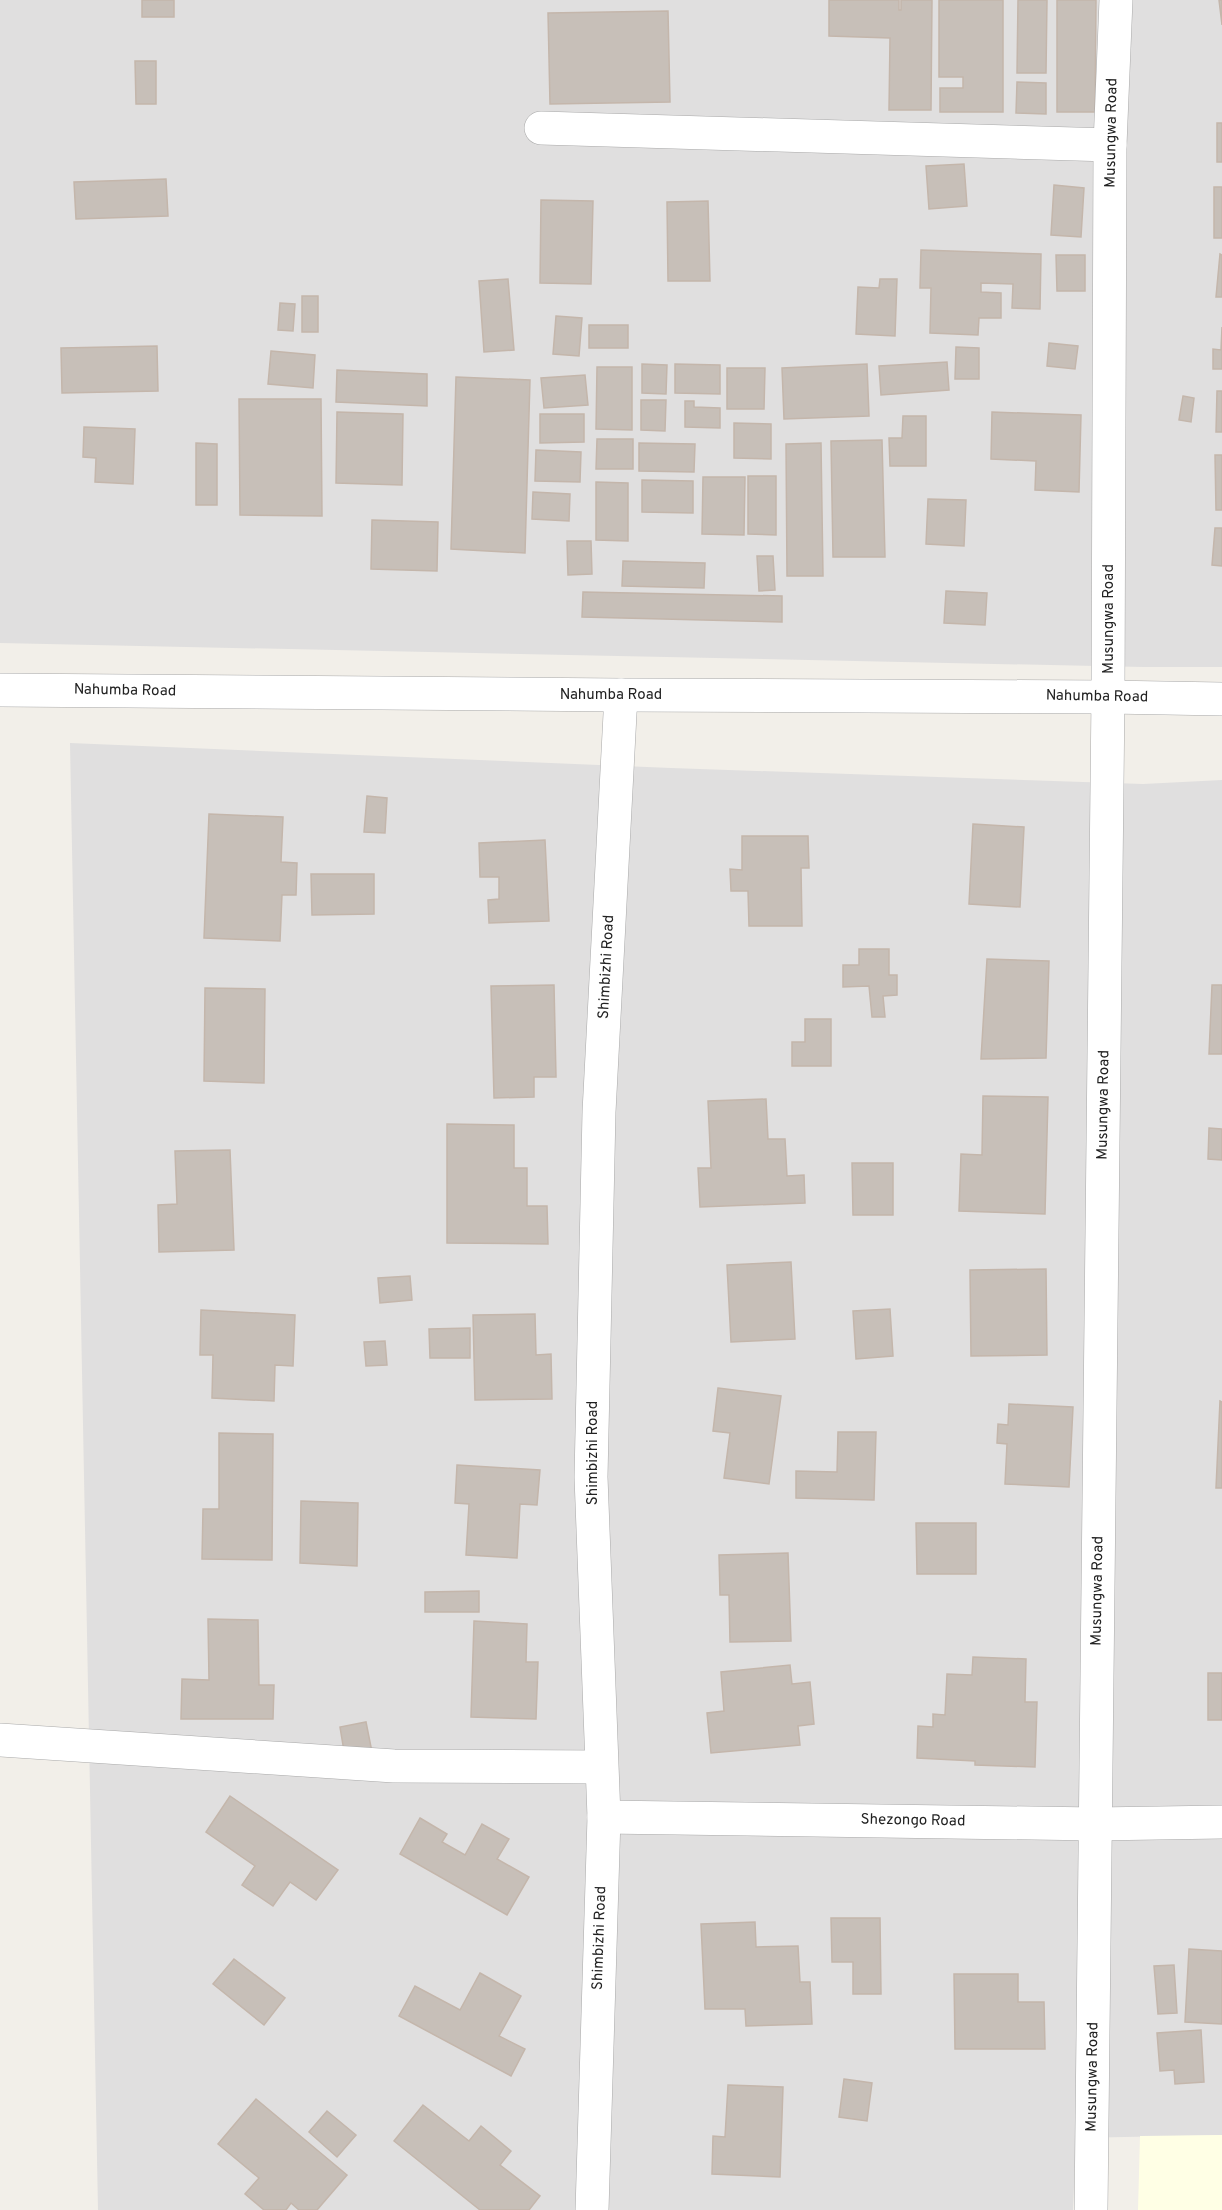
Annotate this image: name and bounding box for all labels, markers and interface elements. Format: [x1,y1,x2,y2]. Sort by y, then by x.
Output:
street label: Musungwa Road [1102,78,1122,188]
street label: Musungwa Road [1100,564,1119,674]
street label: Nahumba Road [74,681,176,701]
street label: Nahumba Road [560,686,662,705]
street label: Nahumba Road [1046,687,1148,707]
street label: Shimbizhi Road [595,914,619,1020]
street label: Musungwa Road [1094,1050,1114,1160]
street label: Shimbizhi Road [584,1401,603,1505]
street label: Musungwa Road [1088,1536,1108,1646]
street label: Shezongo Road [860,1811,966,1831]
street label: Shimbizhi Road [589,1886,611,1990]
street label: Musungwa Road [1083,2022,1103,2132]

